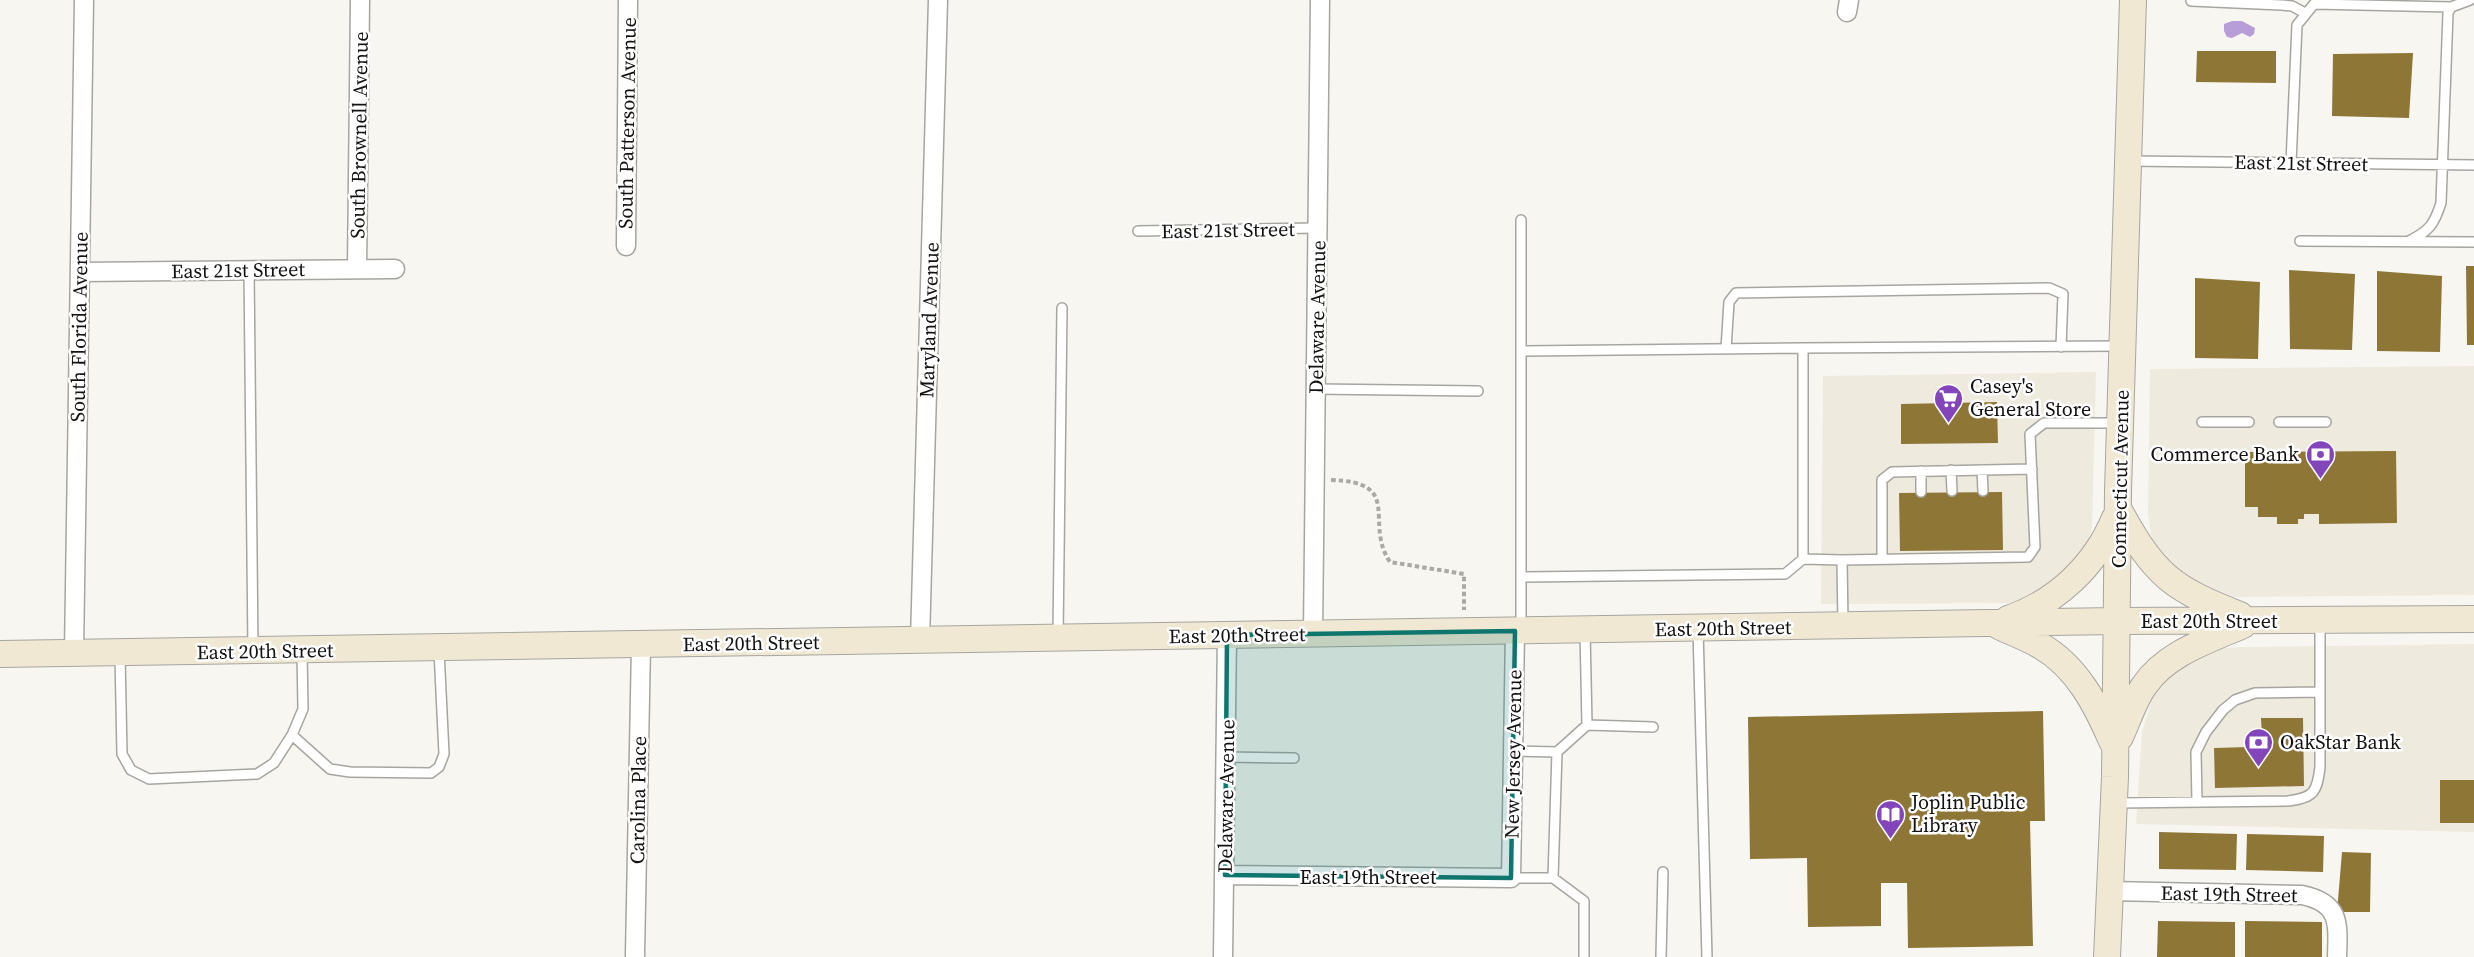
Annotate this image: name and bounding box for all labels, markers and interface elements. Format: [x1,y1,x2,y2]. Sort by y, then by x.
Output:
street label: South Patterson Avenue [611,17,643,229]
street label: South Brownell Avenue [343,31,375,239]
street label: East 21st Street [2234,148,2369,178]
street label: East 21st Street [1161,215,1296,245]
street label: South Florida Avenue [63,232,95,422]
street label: Delaware Avenue [1302,240,1332,394]
street label: Maryland Avenue [912,242,946,398]
street label: East 21st Street [171,255,306,285]
place label: Casey's General Store [1970,372,2091,423]
supermarket icon: Casey's General Store [1933,382,1965,424]
street label: Connecticut Avenue [2104,390,2136,568]
bank icon: Commerce Bank [2304,438,2336,480]
place label: Commerce Bank [2151,440,2299,468]
street label: East 20th Street [2141,607,2278,635]
street label: East 20th Street [1654,613,1792,643]
street label: East 20th Street [1168,620,1306,650]
street label: East 20th Street [682,628,820,658]
street label: East 20th Street [196,636,334,666]
street label: New Jersey Avenue [1498,669,1528,839]
street label: Delaware Avenue [1211,719,1241,873]
bank icon: OakStar Bank [2243,726,2275,768]
place label: OakStar Bank [2280,728,2401,756]
street label: Carolina Place [623,736,653,864]
place label: Joplin Public Library [1910,788,2026,839]
library icon: Joplin Public Library [1874,798,1906,840]
street label: East 19th Street [1300,863,1437,891]
street label: East 19th Street [2160,879,2298,909]

